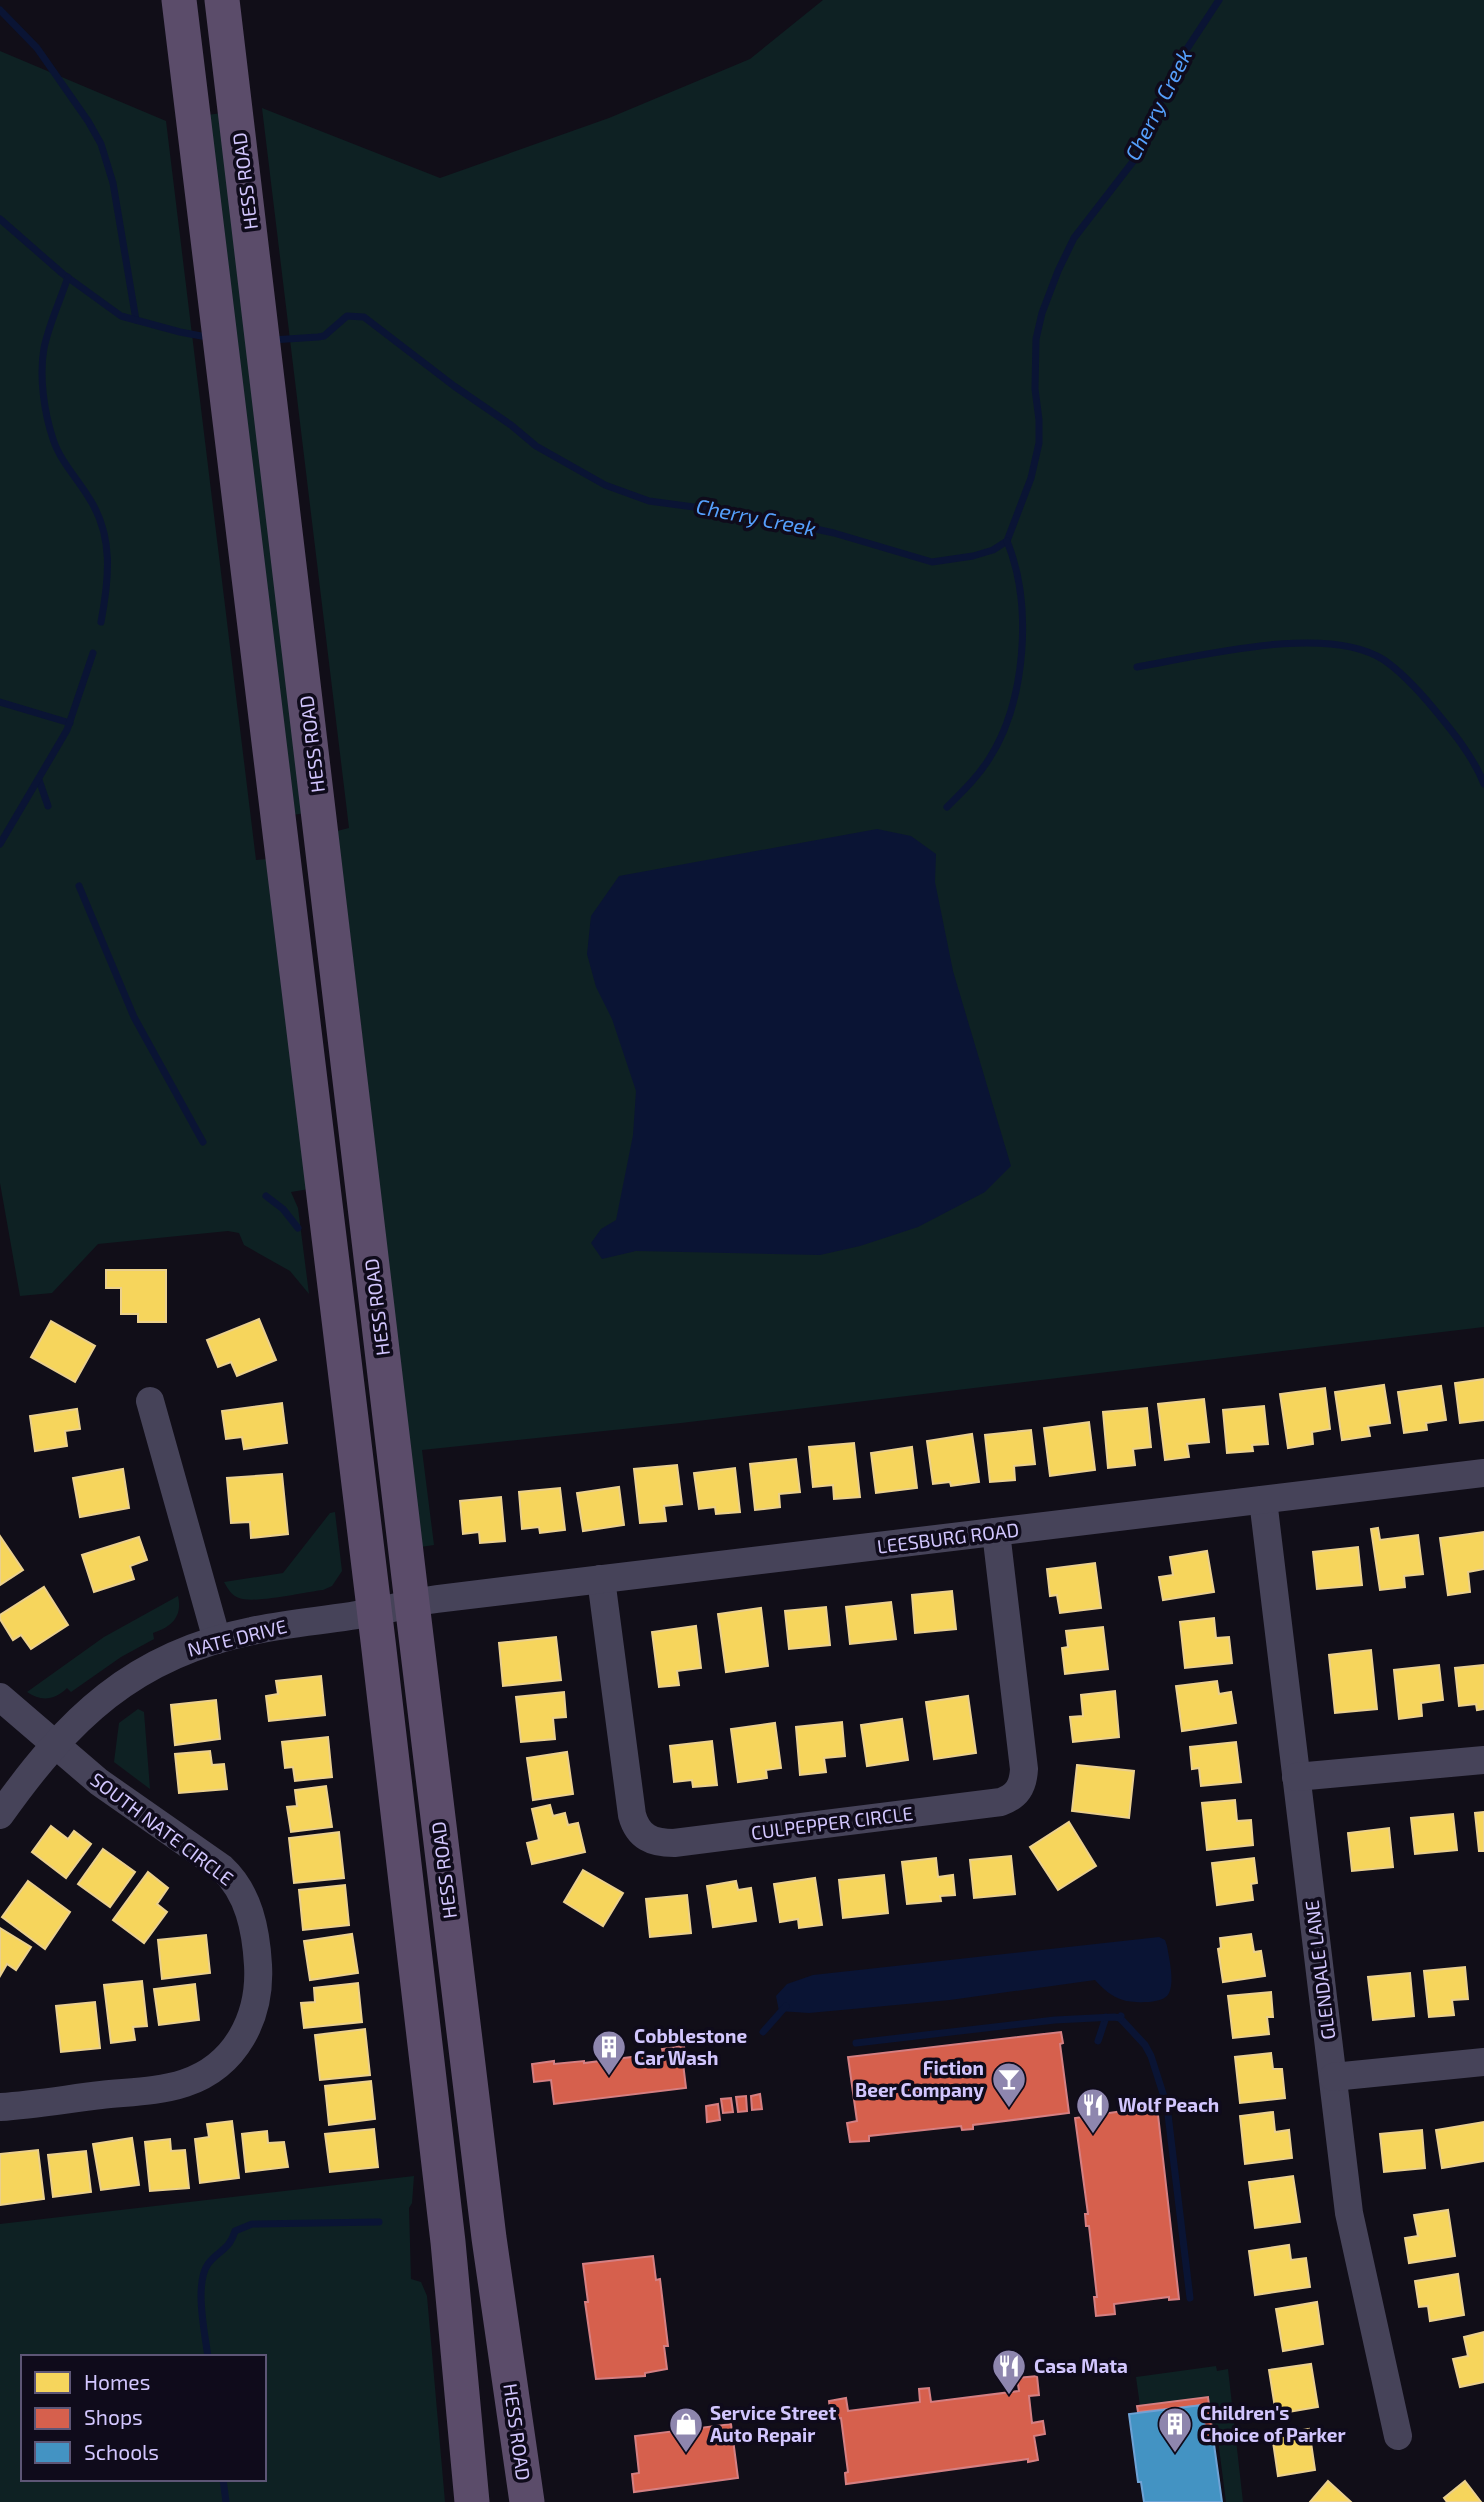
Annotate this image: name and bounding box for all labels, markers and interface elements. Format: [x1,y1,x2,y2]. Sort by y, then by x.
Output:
water label: Cherry Creek [1119,44,1197,165]
street label: HESS ROAD [227,131,262,231]
water label: Cherry Creek [694,493,818,541]
street label: HESS ROAD [294,694,329,794]
street label: HESS ROAD [359,1257,394,1357]
street label: LEESBURG ROAD [876,1517,1020,1558]
street label: NATE DRIVE [185,1614,289,1661]
street label: SOUTH NATE CIRCLE [86,1767,238,1890]
street label: CULPEPPER CIRCLE [750,1801,914,1844]
street label: HESS ROAD [426,1820,461,1920]
street label: GLENDALE LANE [1300,1899,1339,2041]
place label: Cobblestone Car Wash [634,2024,747,2069]
building icon: Cobblestone Car Wash [590,2028,628,2077]
place label: Fiction Beer Company [855,2056,984,2102]
bar icon: Fiction Beer Company [990,2060,1028,2109]
restaurant icon: Wolf Peach [1074,2086,1112,2135]
place label: Wolf Peach [1118,2093,1219,2116]
restaurant icon: Casa Mata [990,2347,1028,2396]
place label: Casa Mata [1034,2354,1128,2377]
legend [21,2355,266,2481]
text: Homes [84,2369,150,2394]
street label: HESS ROAD [499,2382,536,2482]
place label: Service Street Auto Repair [710,2401,837,2446]
place label: Children's Choice of Parker [1200,2401,1346,2446]
text: Shops [84,2404,143,2429]
shop icon: Service Street Auto Repair [667,2405,705,2454]
building icon: Children's Choice of Parker [1156,2405,1194,2454]
text: Schools [84,2439,159,2464]

